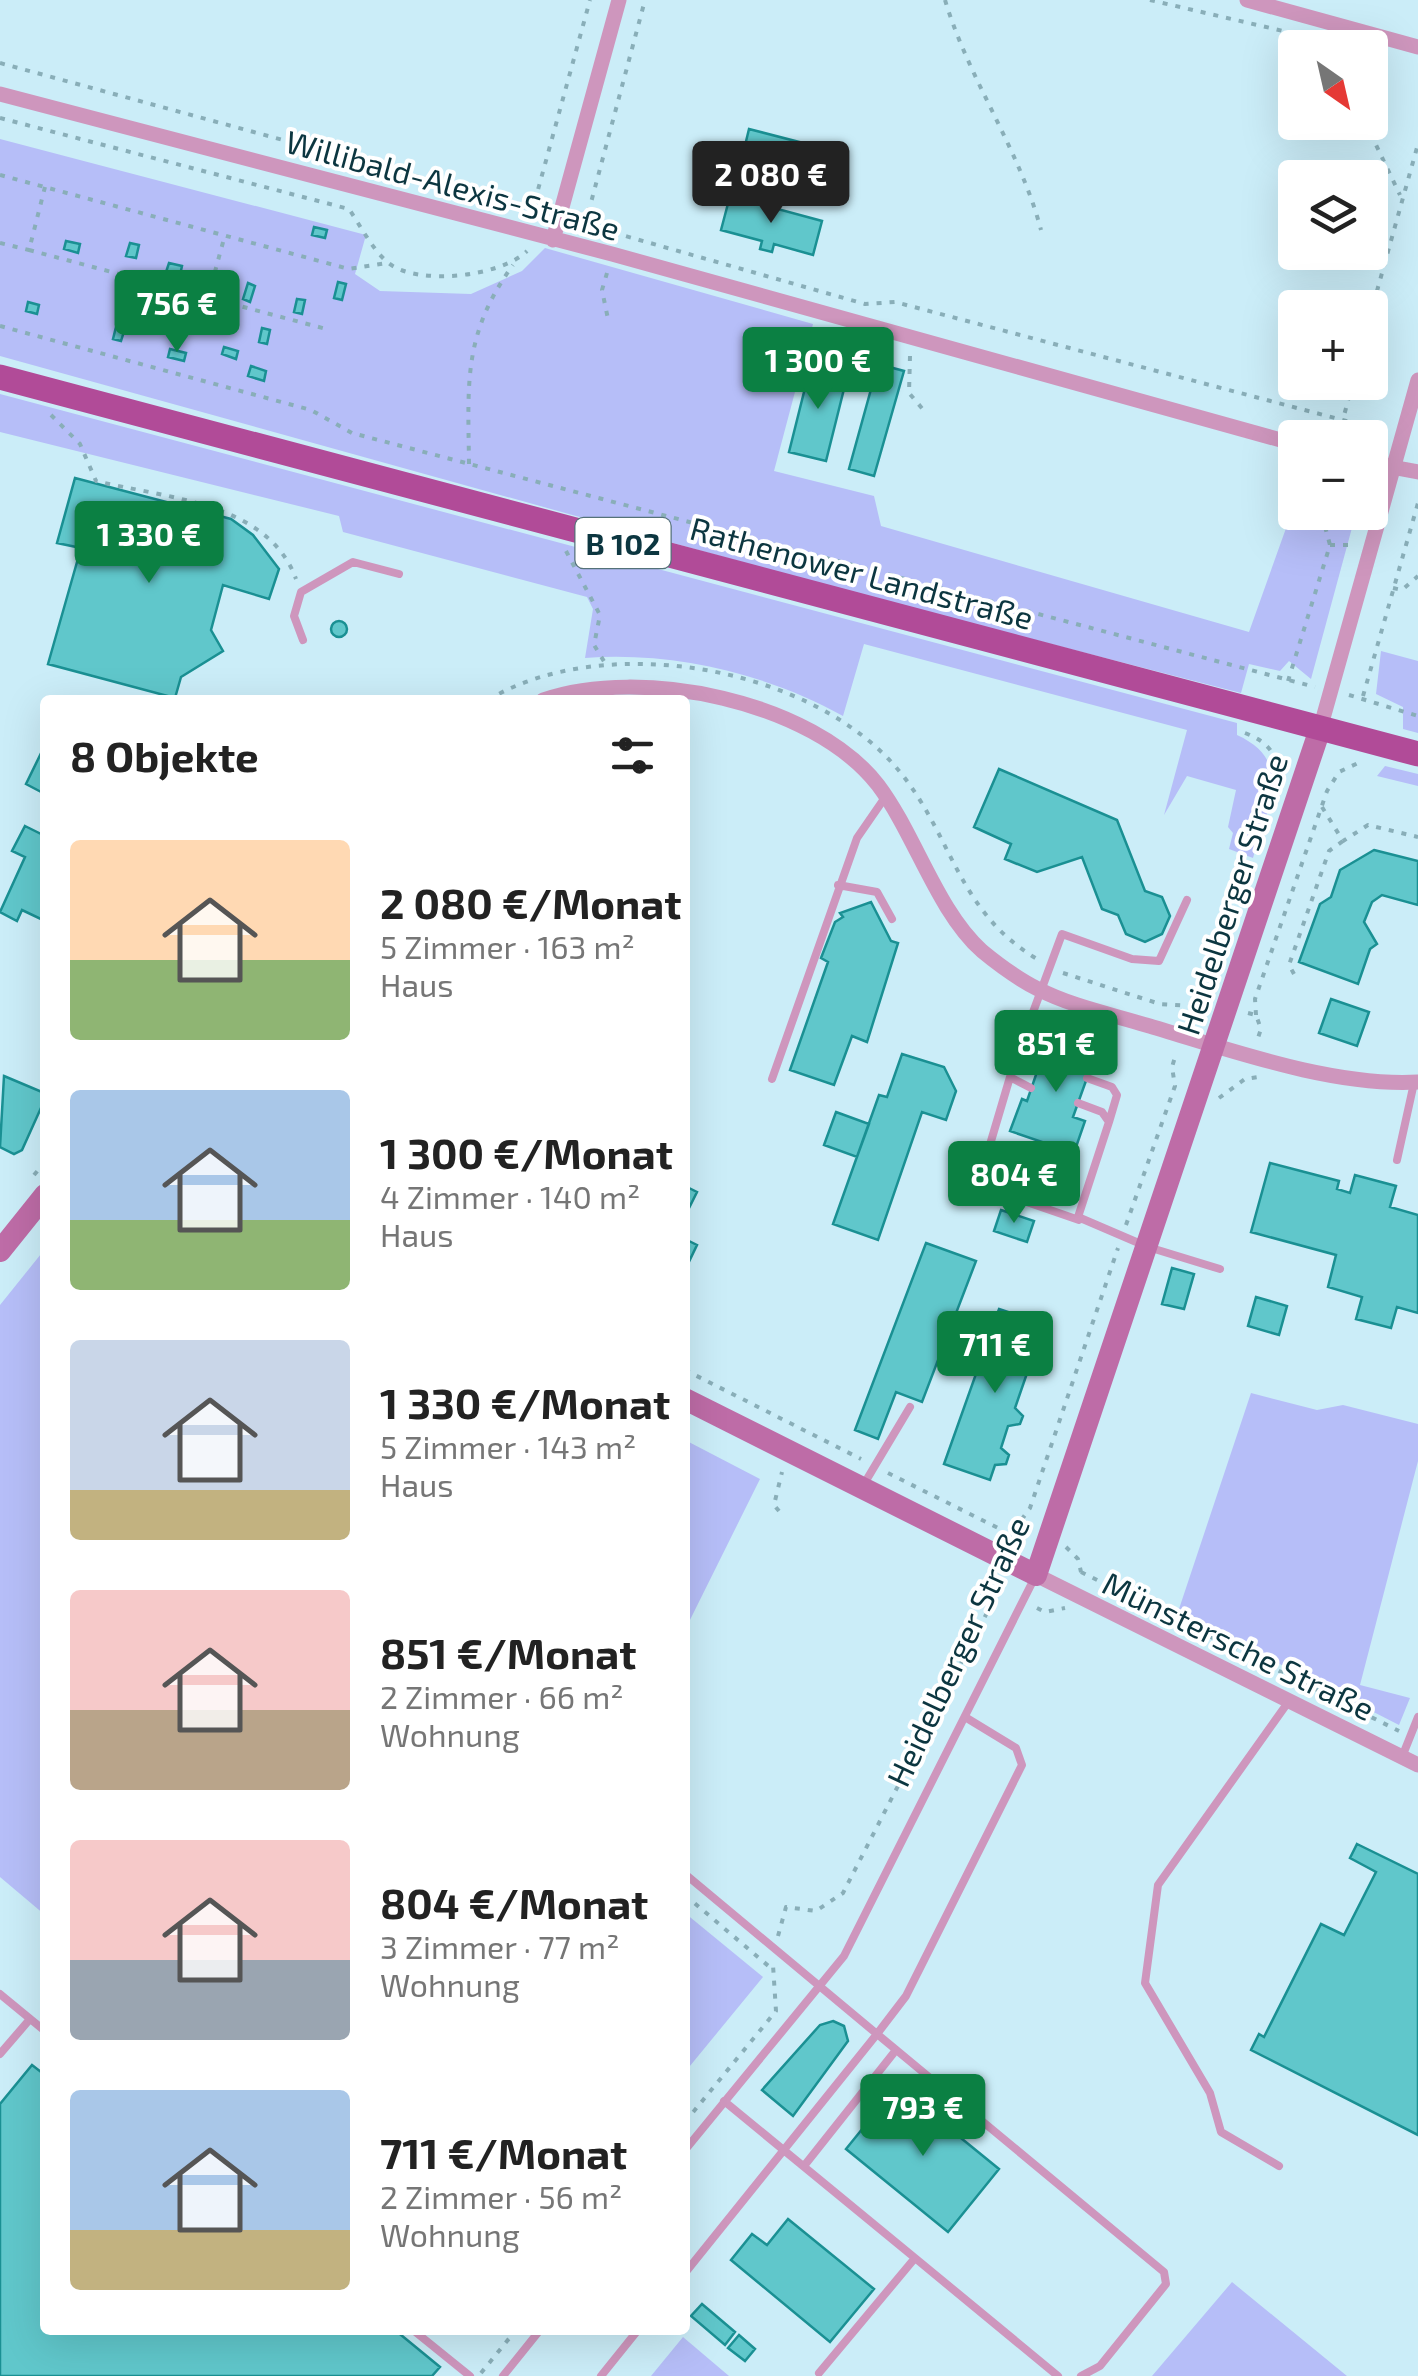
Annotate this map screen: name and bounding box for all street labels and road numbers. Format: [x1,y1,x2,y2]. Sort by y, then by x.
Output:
street label: Willibald-Alexis-Straße [282,121,624,247]
street label: Rathenower Landstraße [686,508,1038,636]
road number: B 102 [576,518,670,568]
street label: Heidelberger Straße [1168,749,1294,1039]
street label: Heidelberger Straße [878,1510,1036,1792]
street label: Münstersche Straße [1097,1563,1381,1727]

